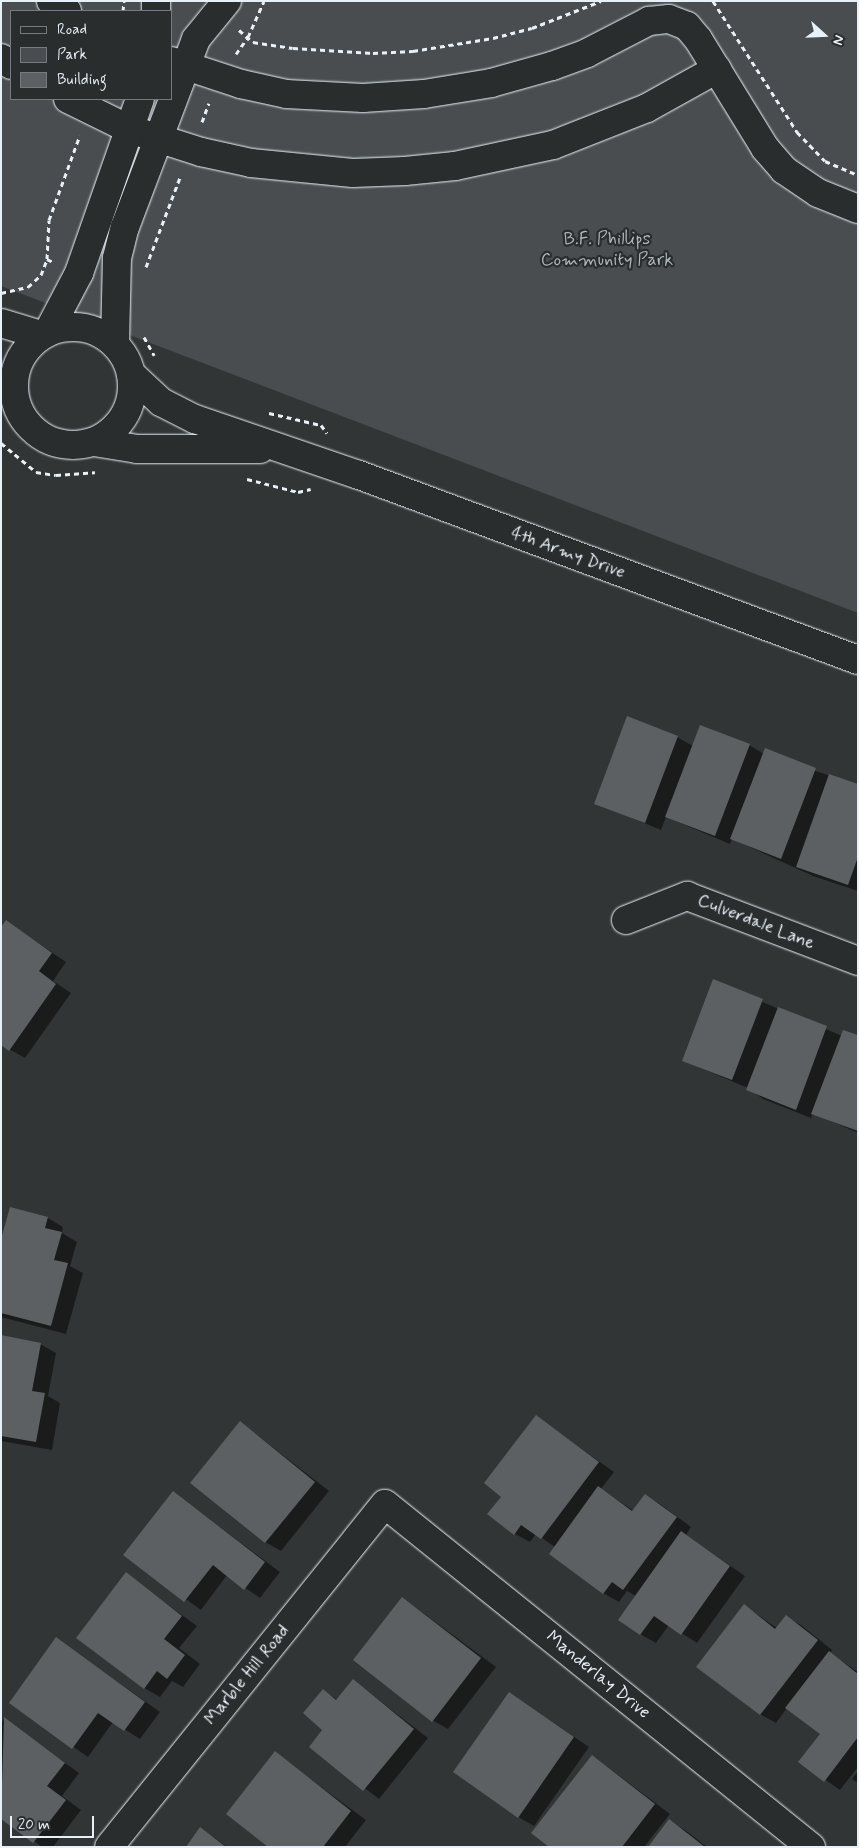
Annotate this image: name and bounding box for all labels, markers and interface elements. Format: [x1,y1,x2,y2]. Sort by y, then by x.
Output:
legend [10,10,172,100]
north arrow [799,10,849,60]
text: Road [57,20,87,40]
text: N [828,33,848,48]
text: Park [57,45,87,65]
text: Building [57,70,107,90]
park label: B.F. Phillips Community Park [541,229,673,272]
street label: 4th Army Drive [508,522,628,584]
street label: Culverdale Lane [694,890,818,954]
street label: Marble Hill Road [199,1620,295,1730]
street label: Manderlay Drive [541,1626,655,1724]
scale bar [12,1806,96,1838]
text: 20 m [18,1815,50,1835]

